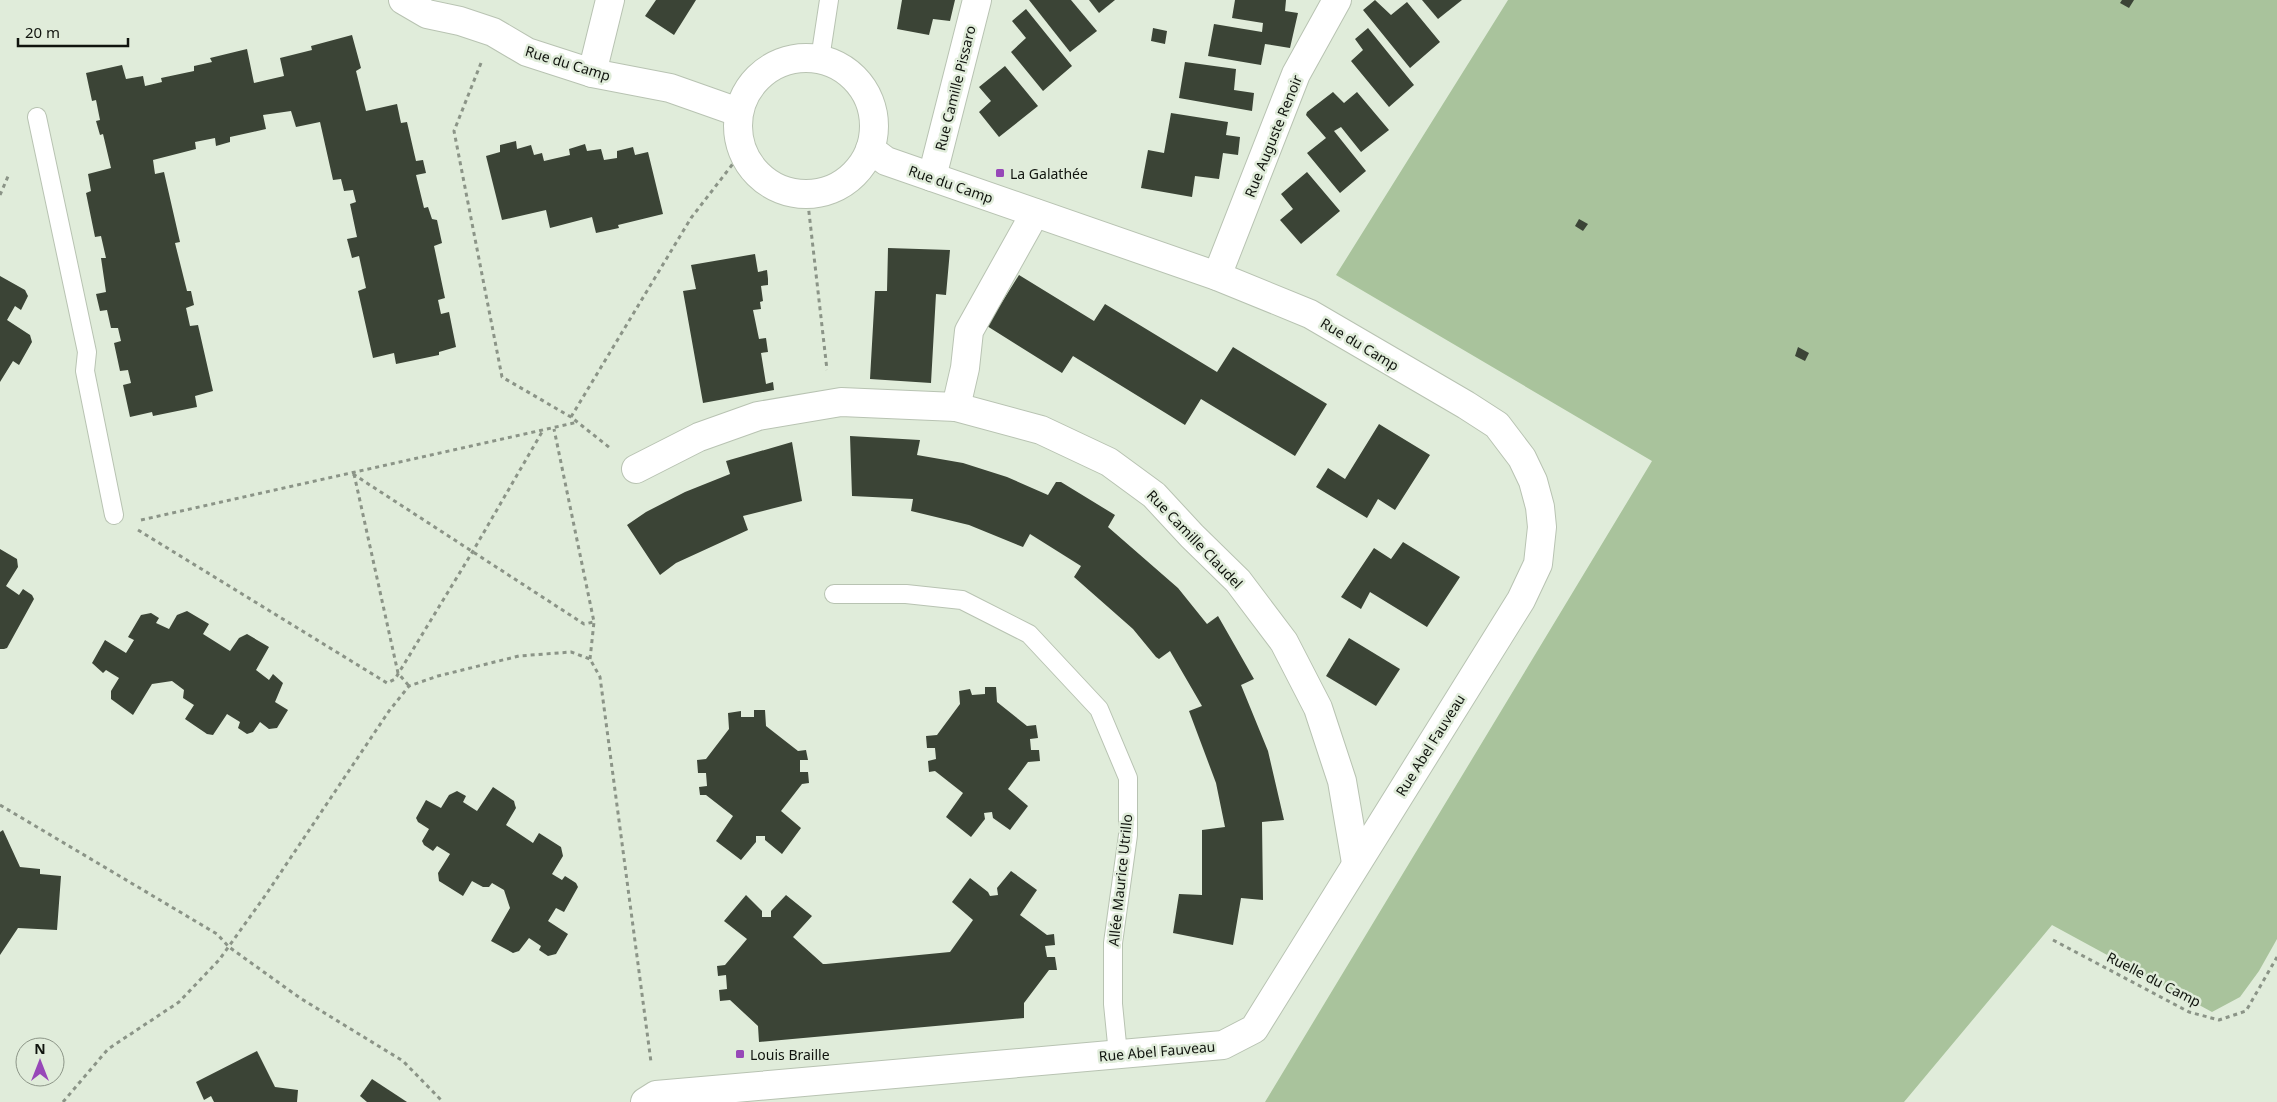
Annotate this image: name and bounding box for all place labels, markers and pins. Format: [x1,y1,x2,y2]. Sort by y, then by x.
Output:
place label: La Galathée [1010,164,1088,183]
marker: La Galathée [994,167,1006,179]
place label: Louis Braille [750,1045,830,1064]
marker: Louis Braille [734,1048,746,1060]

